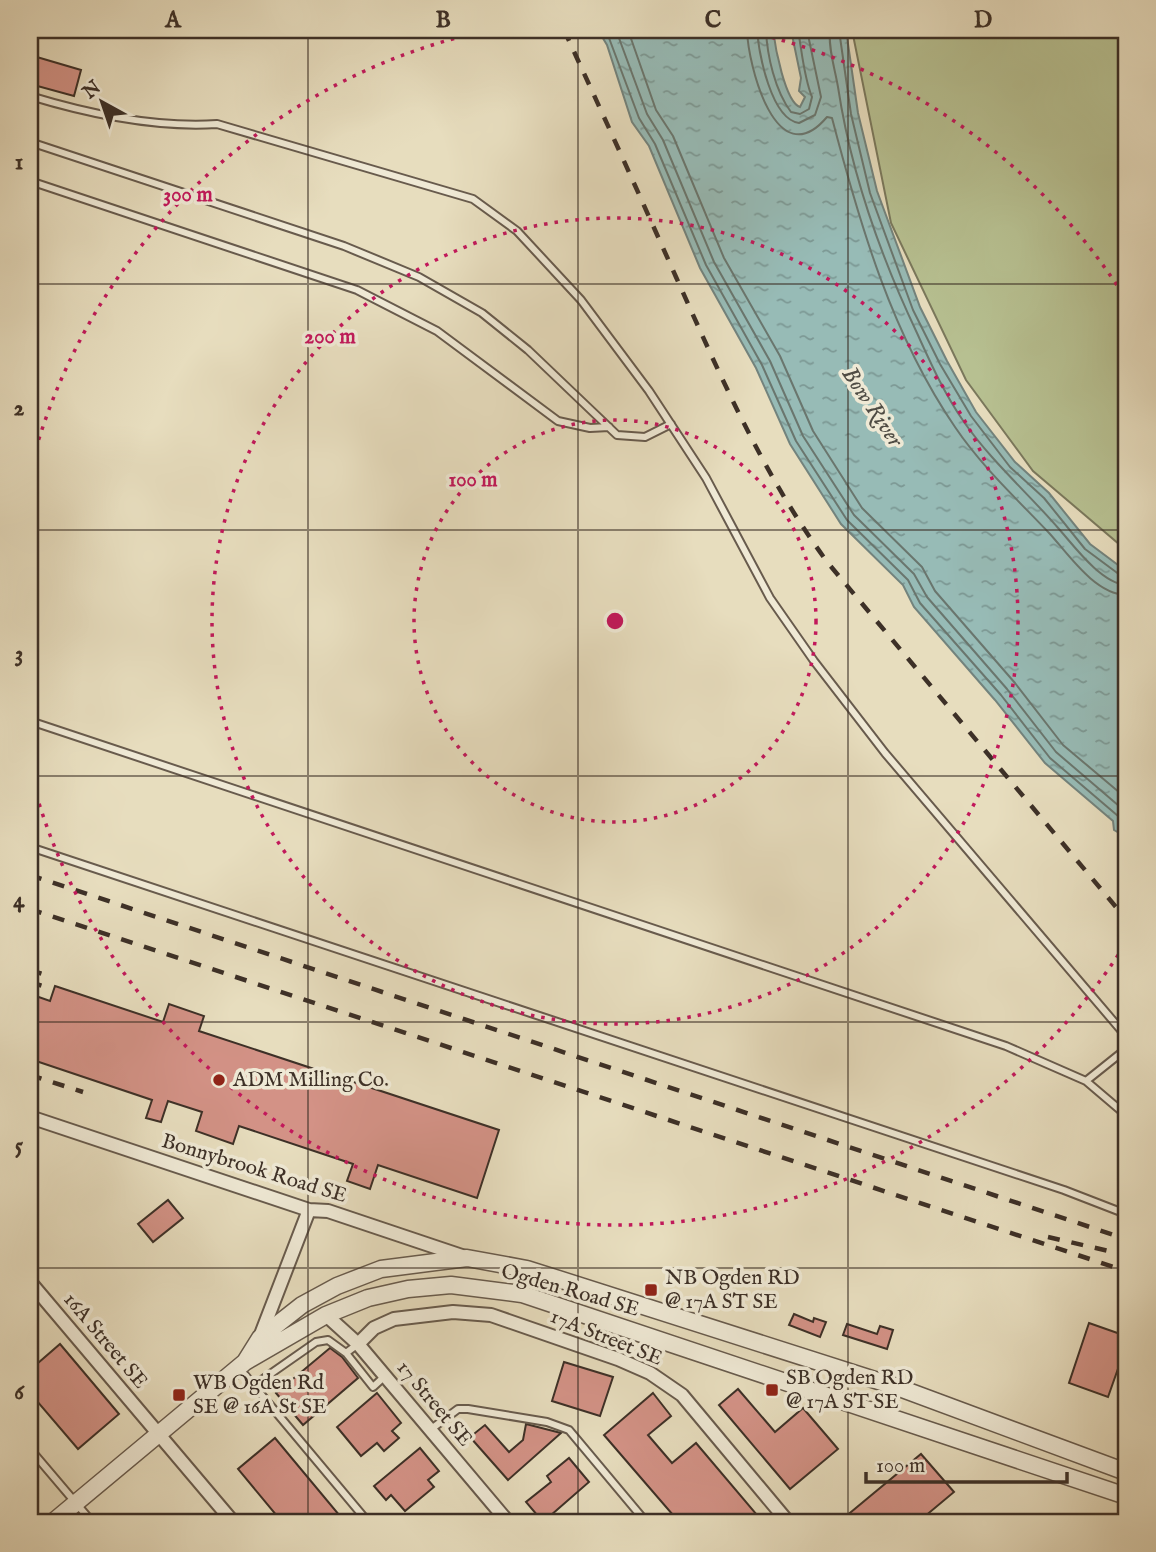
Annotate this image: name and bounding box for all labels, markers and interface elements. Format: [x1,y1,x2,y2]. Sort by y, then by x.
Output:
text: A [164,6,182,35]
text: B [435,6,451,35]
text: C [705,6,722,35]
text: D [974,6,992,35]
north arrow [66,66,136,136]
text: N [78,76,107,106]
text: 1 [15,148,23,177]
text: 300 m [163,182,213,209]
text: 200 m [304,324,356,351]
water label: Bow River [835,361,910,454]
text: 2 [14,394,25,423]
text: 100 m [448,467,498,494]
centre of rings [603,609,627,633]
text: 3 [15,640,23,669]
text: 4 [13,886,25,915]
place label: ADM Milling Co. [232,1067,389,1094]
marker: ADM Milling Co. [211,1072,227,1088]
street label: Bonnybrook Road SE [158,1128,350,1210]
text: 5 [15,1132,24,1161]
street label: Ogden Road SE [498,1258,642,1324]
place label: NB Ogden RD @ 17A ST SE [665,1265,800,1316]
marker: NB Ogden RD @ 17A ST SE [643,1282,659,1298]
street label: 16A Street SE [57,1287,153,1395]
street label: 17A Street SE [546,1303,666,1373]
street label: 17 Street SE [390,1355,478,1453]
place label: SB Ogden RD @ 17A ST SE [786,1365,913,1416]
place label: WB Ogden Rd SE @ 16A St SE [193,1370,327,1421]
text: 6 [14,1378,25,1407]
marker: SB Ogden RD @ 17A ST SE [764,1382,780,1398]
marker: WB Ogden Rd SE @ 16A St SE [171,1387,187,1403]
scale bar [866,1440,1067,1484]
text: 100 m [876,1453,925,1480]

